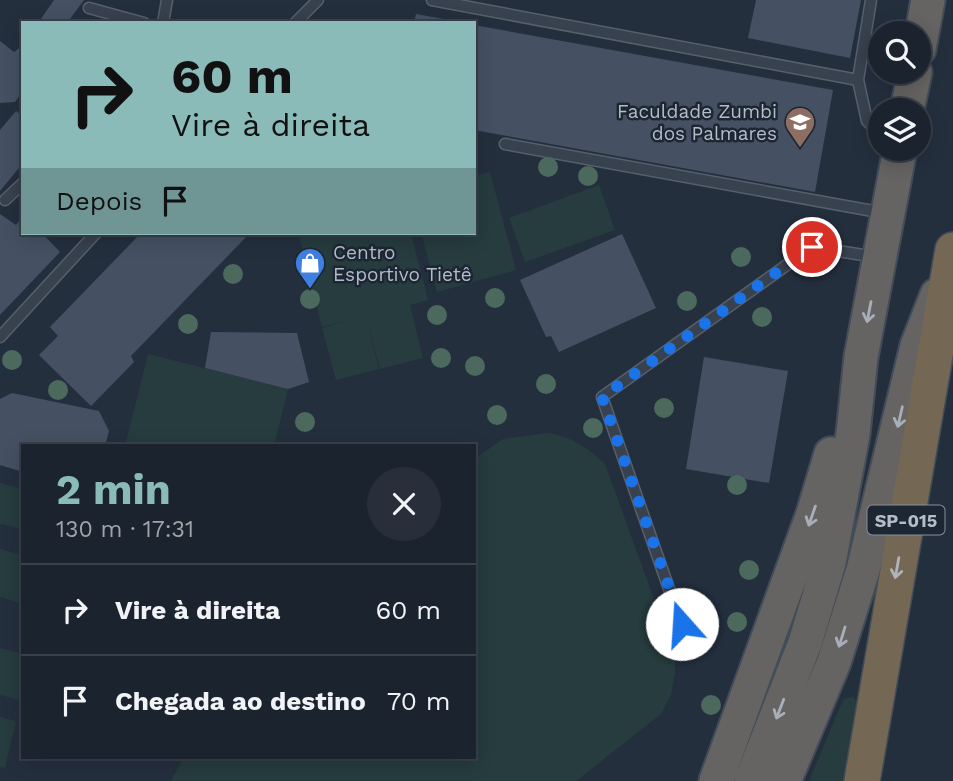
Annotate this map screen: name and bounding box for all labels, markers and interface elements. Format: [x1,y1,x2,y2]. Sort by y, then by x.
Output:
map controls [868,21,931,161]
button: search [868,21,931,84]
text: 60 m [171,47,293,105]
icon: right [56,49,147,140]
button: layers [868,98,931,161]
place label: Faculdade Zumbi dos Palmares [617,100,777,145]
school or university icon: Faculdade Zumbi dos Palmares [783,105,817,149]
text: Vire à direita [171,106,370,144]
icon: arrive [156,182,194,220]
text: Depois [56,186,142,216]
pin [782,217,842,277]
icon: arrive [793,228,831,266]
place label: Centro Esportivo Tietê [333,241,472,286]
shop icon: Centro Esportivo Tietê [293,246,327,290]
one-way arrow [862,300,876,323]
one-way arrow [893,405,906,428]
text: 2 min [56,465,171,514]
button: close [367,467,441,541]
one-way arrow [805,505,817,527]
road number: SP-015 [867,506,944,534]
text: 130 m · 17:31 [56,516,194,543]
one-way arrow [890,556,903,579]
position arrow [645,587,719,661]
icon: right [56,591,94,629]
text: Vire à direita [115,595,280,625]
text: 60 m [375,595,441,625]
one-way arrow [834,626,847,648]
icon: arrive [56,682,94,720]
text: Chegada ao destino [115,686,366,716]
text: 70 m [387,686,451,716]
one-way arrow [773,698,786,719]

